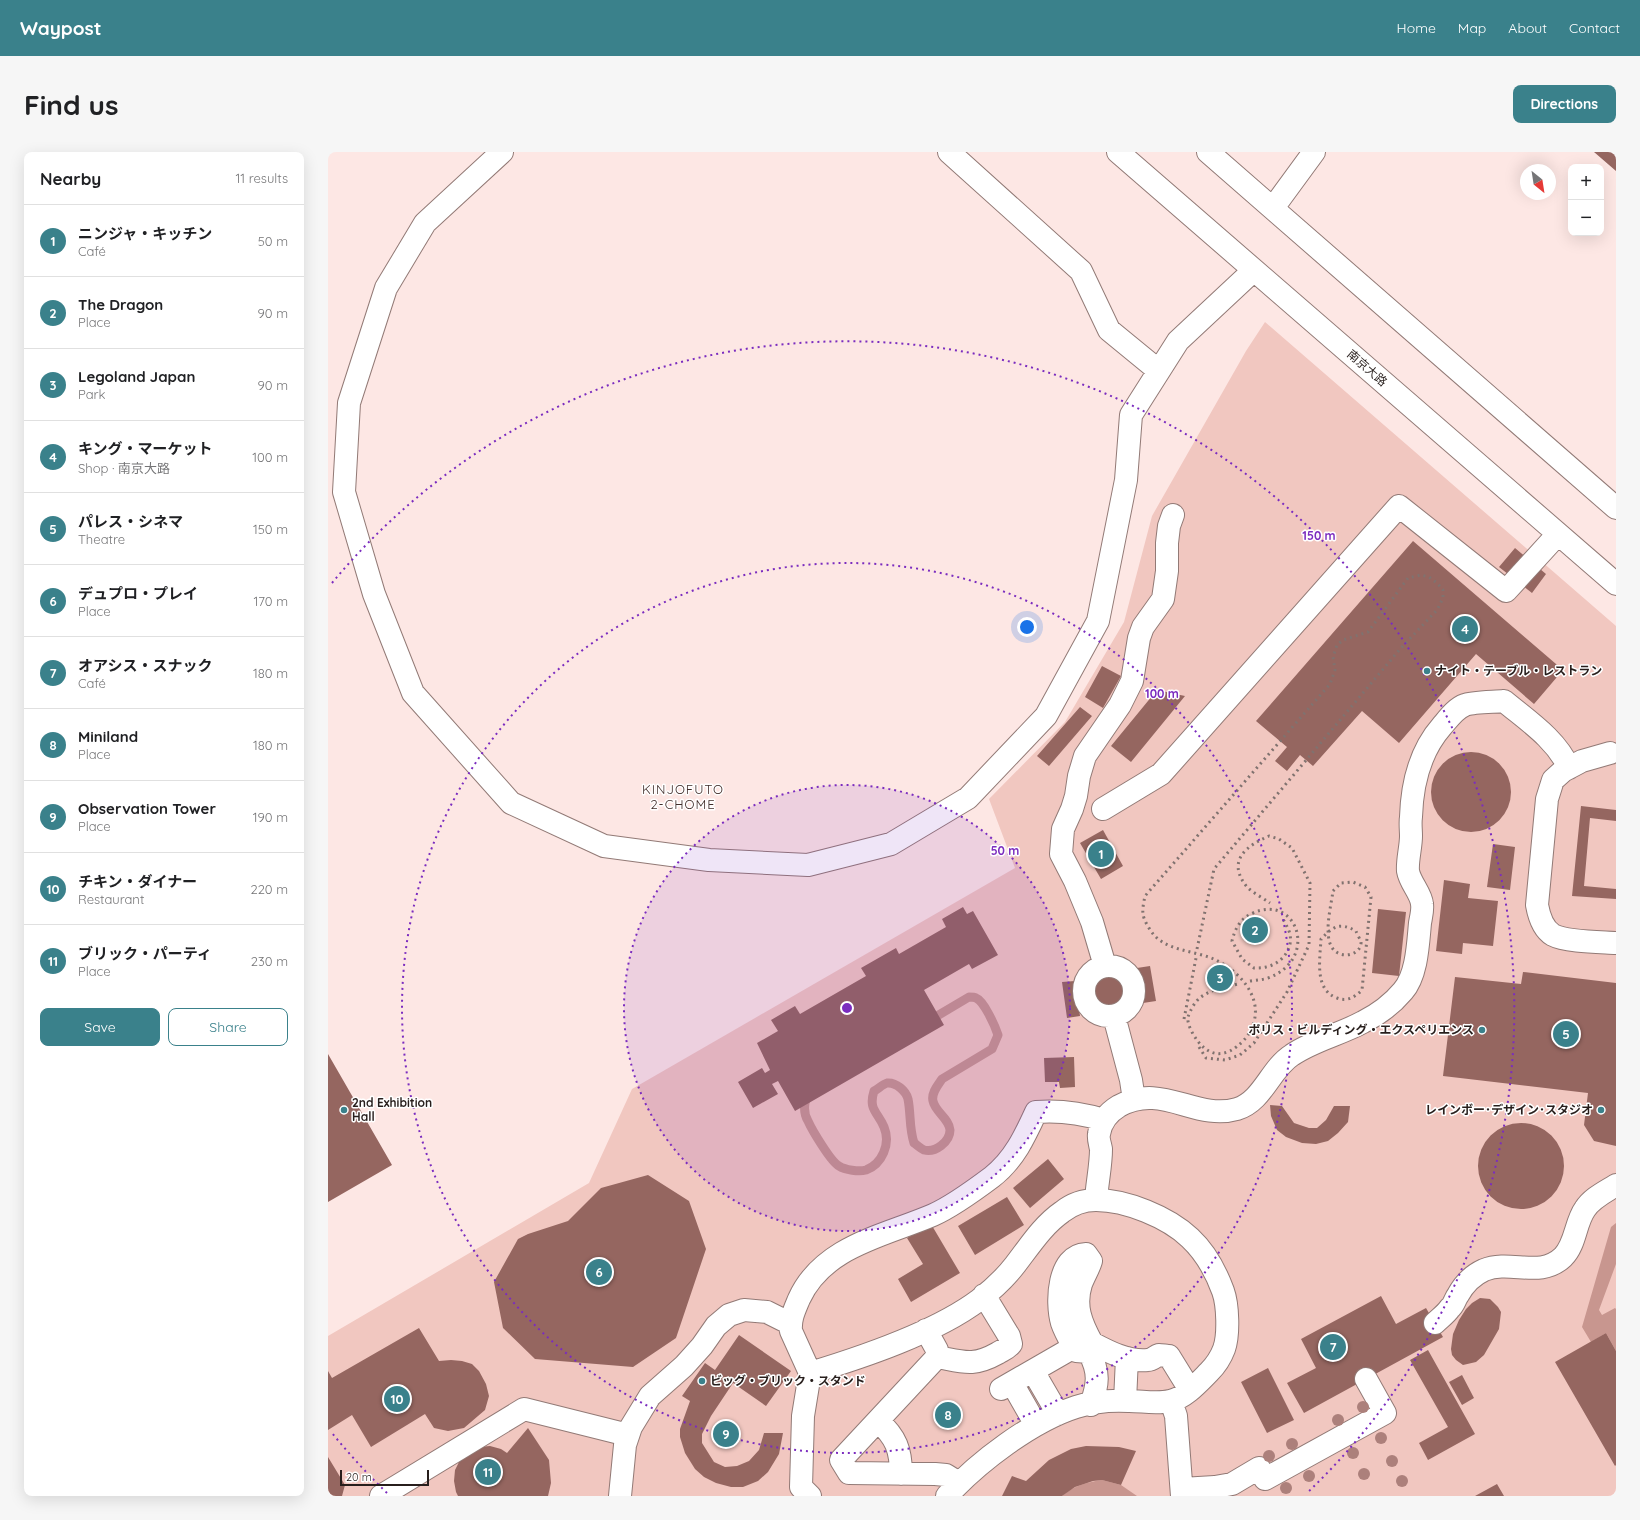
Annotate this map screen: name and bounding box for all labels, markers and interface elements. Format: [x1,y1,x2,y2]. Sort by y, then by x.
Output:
text: Waypost [20,16,102,40]
text: Home [1397,19,1436,37]
text: Map [1458,19,1486,37]
text: About [1508,19,1547,37]
text: Contact [1569,19,1620,37]
button: Directions [1513,85,1616,123]
text: Find us [24,87,118,122]
north arrow [1520,164,1556,200]
map controls [1568,164,1604,236]
button: + [1568,164,1604,200]
text: Nearby [40,168,101,189]
text: 11 results [236,170,288,186]
button: − [1568,200,1604,236]
text: ニンジャ・キッチン [78,224,212,243]
text: 1 [50,233,56,249]
text: 50 m [258,233,288,249]
text: Café [78,243,106,259]
text: The Dragon [78,295,163,314]
text: 2 [49,305,57,321]
text: 90 m [258,305,288,321]
text: Place [78,314,111,330]
street label: 南京大路 [1344,346,1390,389]
text: Legoland Japan [78,367,195,386]
text: 3 [50,377,56,393]
text: 90 m [258,377,288,393]
text: Park [78,386,106,402]
text: キング・マーケット [78,439,213,458]
text: 4 [49,449,57,465]
text: 100 m [252,449,288,465]
text: Shop · 南京大路 [78,460,170,476]
text: パレス・シネマ [78,512,183,531]
text: 5 [49,521,57,537]
text: 150 m [253,521,288,537]
text: 150 m [1302,528,1336,543]
text: Theatre [78,531,125,547]
text: デュプロ・プレイ [78,584,198,603]
text: 6 [49,593,57,609]
text: 170 m [253,593,288,609]
text: Place [78,603,111,619]
pin: 4 [1452,614,1478,644]
your location [1017,617,1037,637]
text: オアシス・スナック [78,656,212,675]
place label: ナイト・テーブル・レストラン [1435,663,1602,678]
text: 7 [49,665,57,681]
text: 180 m [253,665,288,681]
marker: ナイト・テーブル・レストラン [1422,666,1432,676]
text: Café [78,675,106,691]
text: 100 m [1145,686,1179,701]
text: Miniland [78,727,138,746]
text: 8 [49,737,57,753]
text: 180 m [253,737,288,753]
text: Place [78,746,111,762]
district label: KINJOFUTO 2-CHOME [642,781,724,812]
text: Observation Tower [78,799,216,818]
text: 9 [49,809,57,825]
text: 190 m [253,809,288,825]
text: Place [78,818,111,834]
pin: 1 [1088,839,1114,869]
text: 50 m [991,843,1019,858]
text: チキン・ダイナー [78,872,197,891]
text: 10 [46,881,60,897]
text: 220 m [250,881,288,897]
text: Restaurant [78,891,144,907]
pin: 2 [1242,915,1268,945]
text: ブリック・パーティ [78,944,212,963]
text: 11 [48,953,58,969]
text: 230 m [251,953,288,969]
text: Place [78,963,111,979]
pin: 3 [1207,963,1233,993]
centre of rings [840,1001,854,1015]
button: Save [40,1008,160,1046]
button: Share [168,1008,288,1046]
pin: 5 [1553,1019,1579,1049]
place label: ポリス・ビルディング・エクスペリエンス [1248,1022,1474,1037]
marker: ポリス・ビルディング・エクスペリエンス [1477,1025,1487,1035]
place label: 2nd Exhibition Hall [352,1095,432,1124]
place label: レインボー･デザイン･スタジオ [1425,1102,1593,1117]
marker: 2nd Exhibition Hall [339,1105,349,1115]
marker: レインボー･デザイン･スタジオ [1596,1105,1606,1115]
pin: 6 [586,1257,612,1287]
pin: 7 [1320,1332,1346,1362]
place label: ビッグ・ブリック・スタンド [710,1373,866,1388]
marker: ビッグ・ブリック・スタンド [697,1376,707,1386]
pin: 10 [384,1384,410,1414]
pin: 8 [935,1400,961,1430]
pin: 9 [713,1419,739,1449]
pin: 11 [475,1457,501,1487]
scale bar [340,1468,429,1487]
text: 20 m [346,1470,372,1484]

